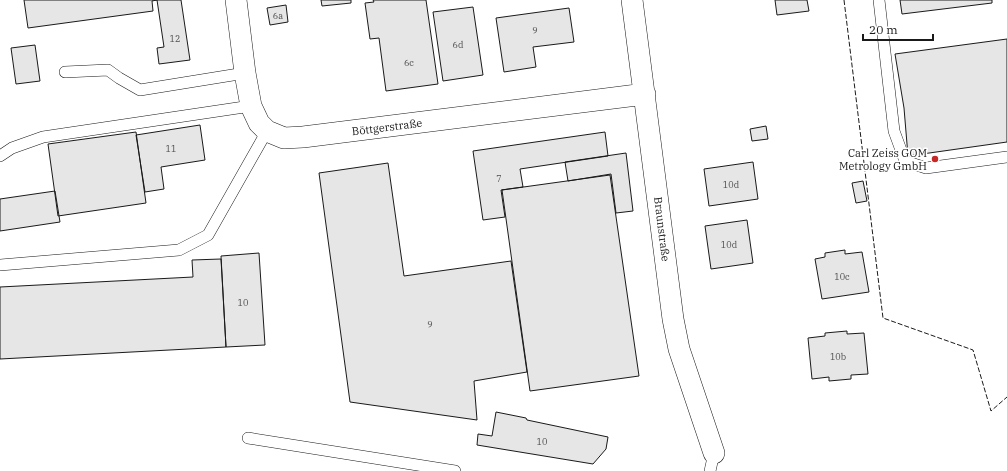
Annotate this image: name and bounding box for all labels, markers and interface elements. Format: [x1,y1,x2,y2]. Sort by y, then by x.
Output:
house number: 6a [273,10,283,21]
scale bar [863,16,933,42]
text: 20 m [869,22,898,37]
house number: 9 [532,25,538,36]
house number: 12 [170,33,180,44]
house number: 6d [453,39,464,50]
house number: 6c [404,57,414,68]
street label: Böttgerstraße [351,116,423,138]
house number: 11 [166,143,176,154]
place label: Carl Zeiss GOM Metrology GmbH [839,146,927,173]
marker: Carl Zeiss GOM Metrology GmbH [930,154,940,164]
house number: 7 [496,173,502,184]
house number: 10d [723,179,740,190]
street label: Braunstraße [651,196,673,262]
house number: 10d [721,239,738,250]
house number: 10c [834,271,850,282]
house number: 10 [238,297,248,308]
house number: 9 [427,319,433,330]
house number: 10b [830,351,846,362]
house number: 10 [537,436,547,447]

